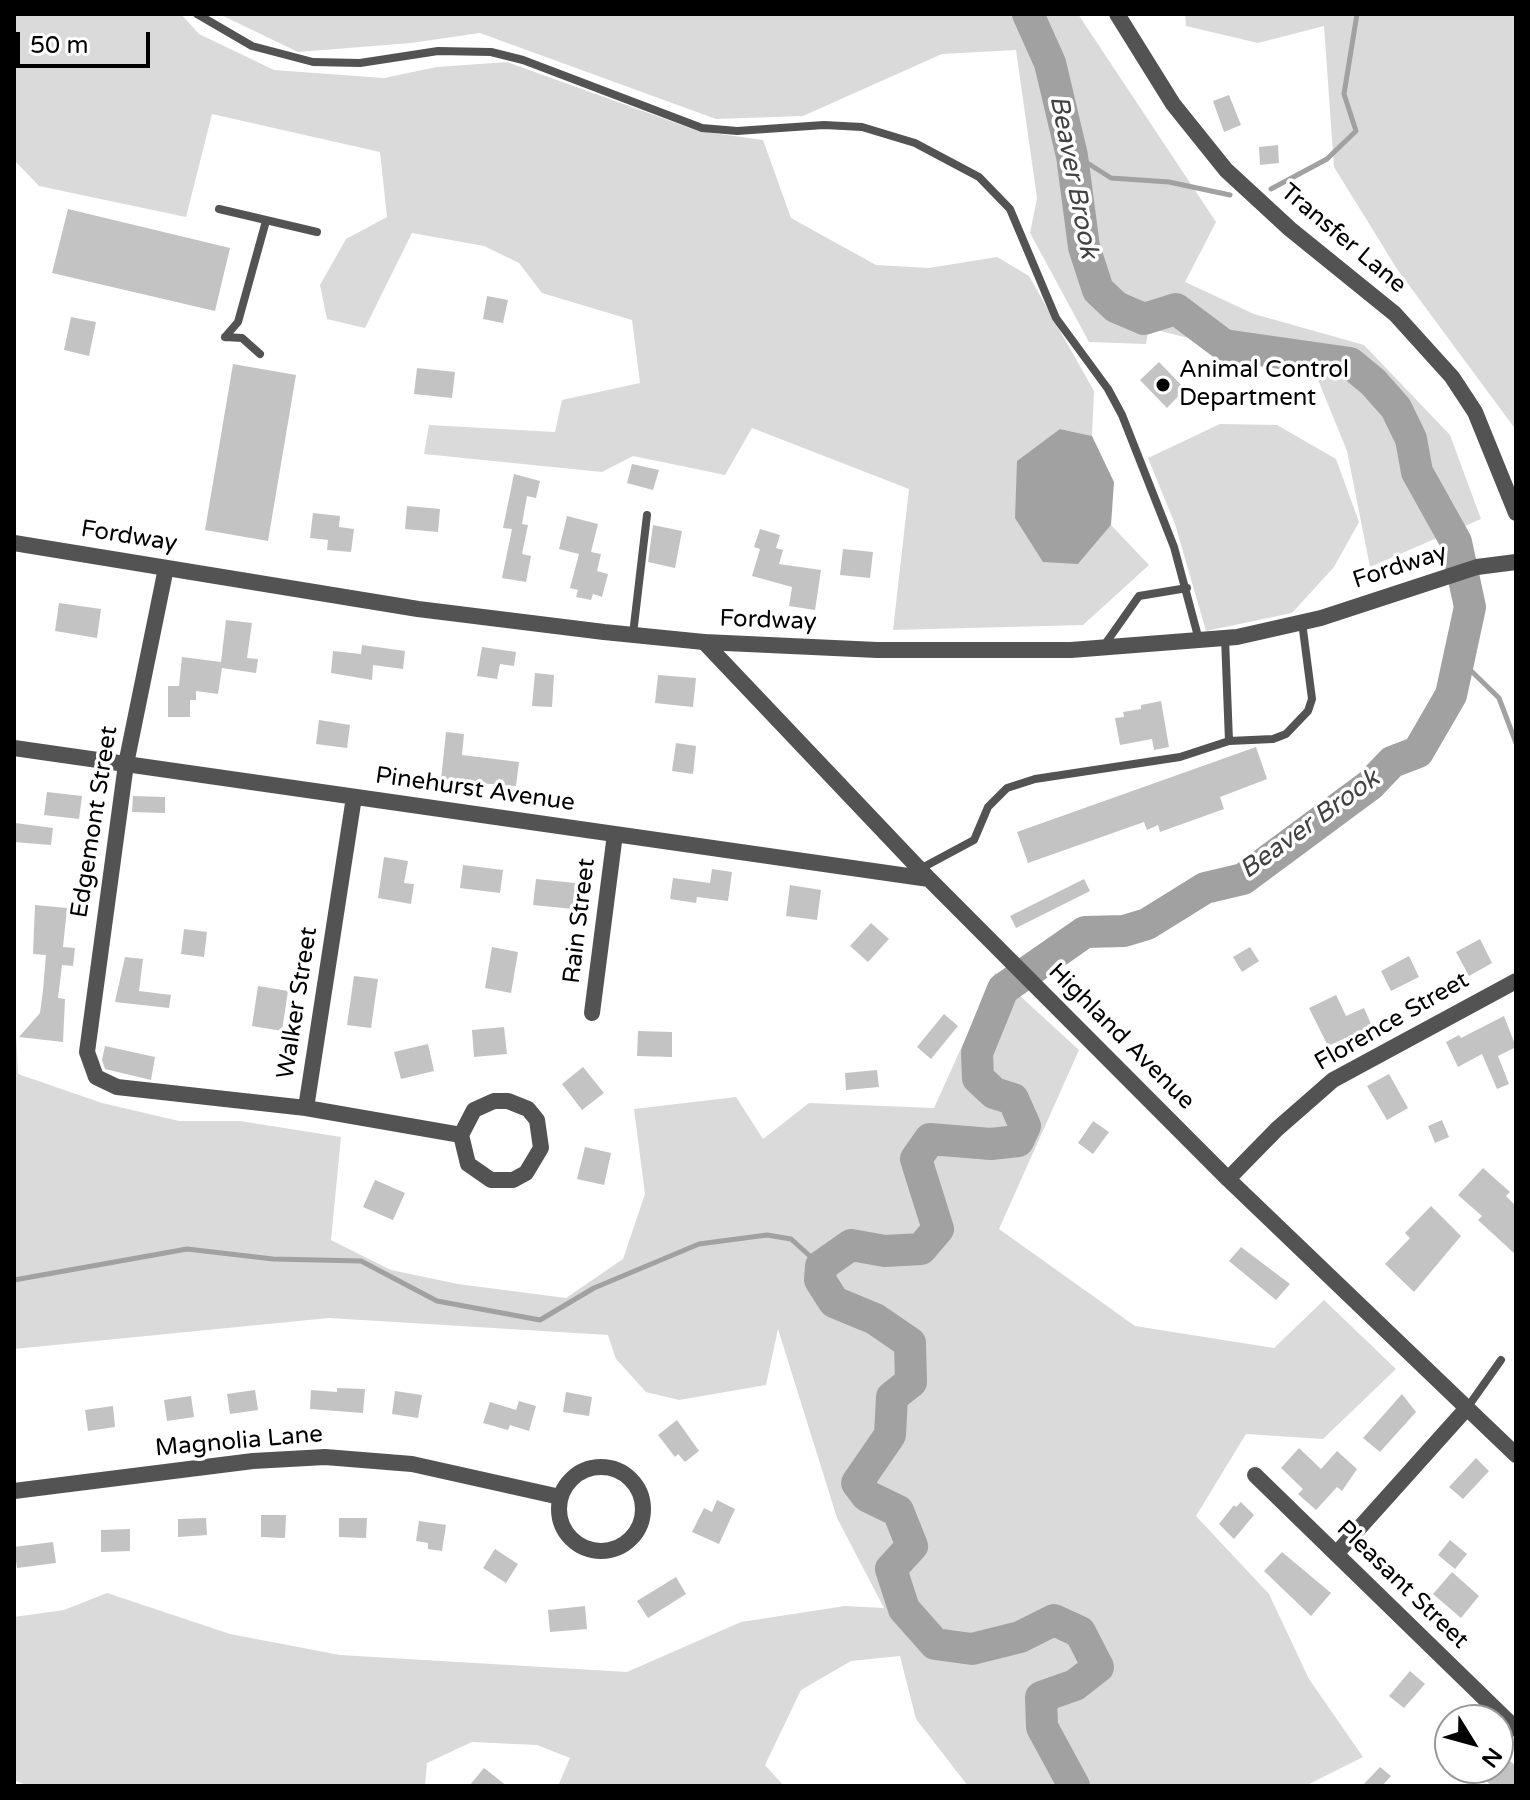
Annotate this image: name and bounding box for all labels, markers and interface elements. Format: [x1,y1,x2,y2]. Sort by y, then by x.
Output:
scale bar [20,16,154,66]
text: 50 m [30,31,88,60]
water label: Beaver Brook [1042,93,1104,261]
street label: Transfer Lane [1274,178,1412,300]
place label: Animal Control Department [1179,357,1349,413]
marker: Animal Control Department [1154,376,1172,394]
street label: Fordway [79,515,179,559]
street label: Fordway [1349,538,1451,596]
street label: Fordway [719,605,817,637]
street label: Edgemont Street [66,724,124,920]
street label: Pinehurst Avenue [373,762,577,818]
water label: Beaver Brook [1234,764,1386,886]
street label: Rain Street [558,857,602,985]
street label: Walker Street [272,925,324,1081]
street label: Highland Avenue [1042,958,1200,1116]
street label: Florence Street [1310,966,1474,1078]
street label: Magnolia Lane [154,1420,324,1464]
street label: Pleasant Street [1330,1515,1474,1655]
north arrow [1434,1704,1514,1784]
text: N [1476,1742,1507,1772]

